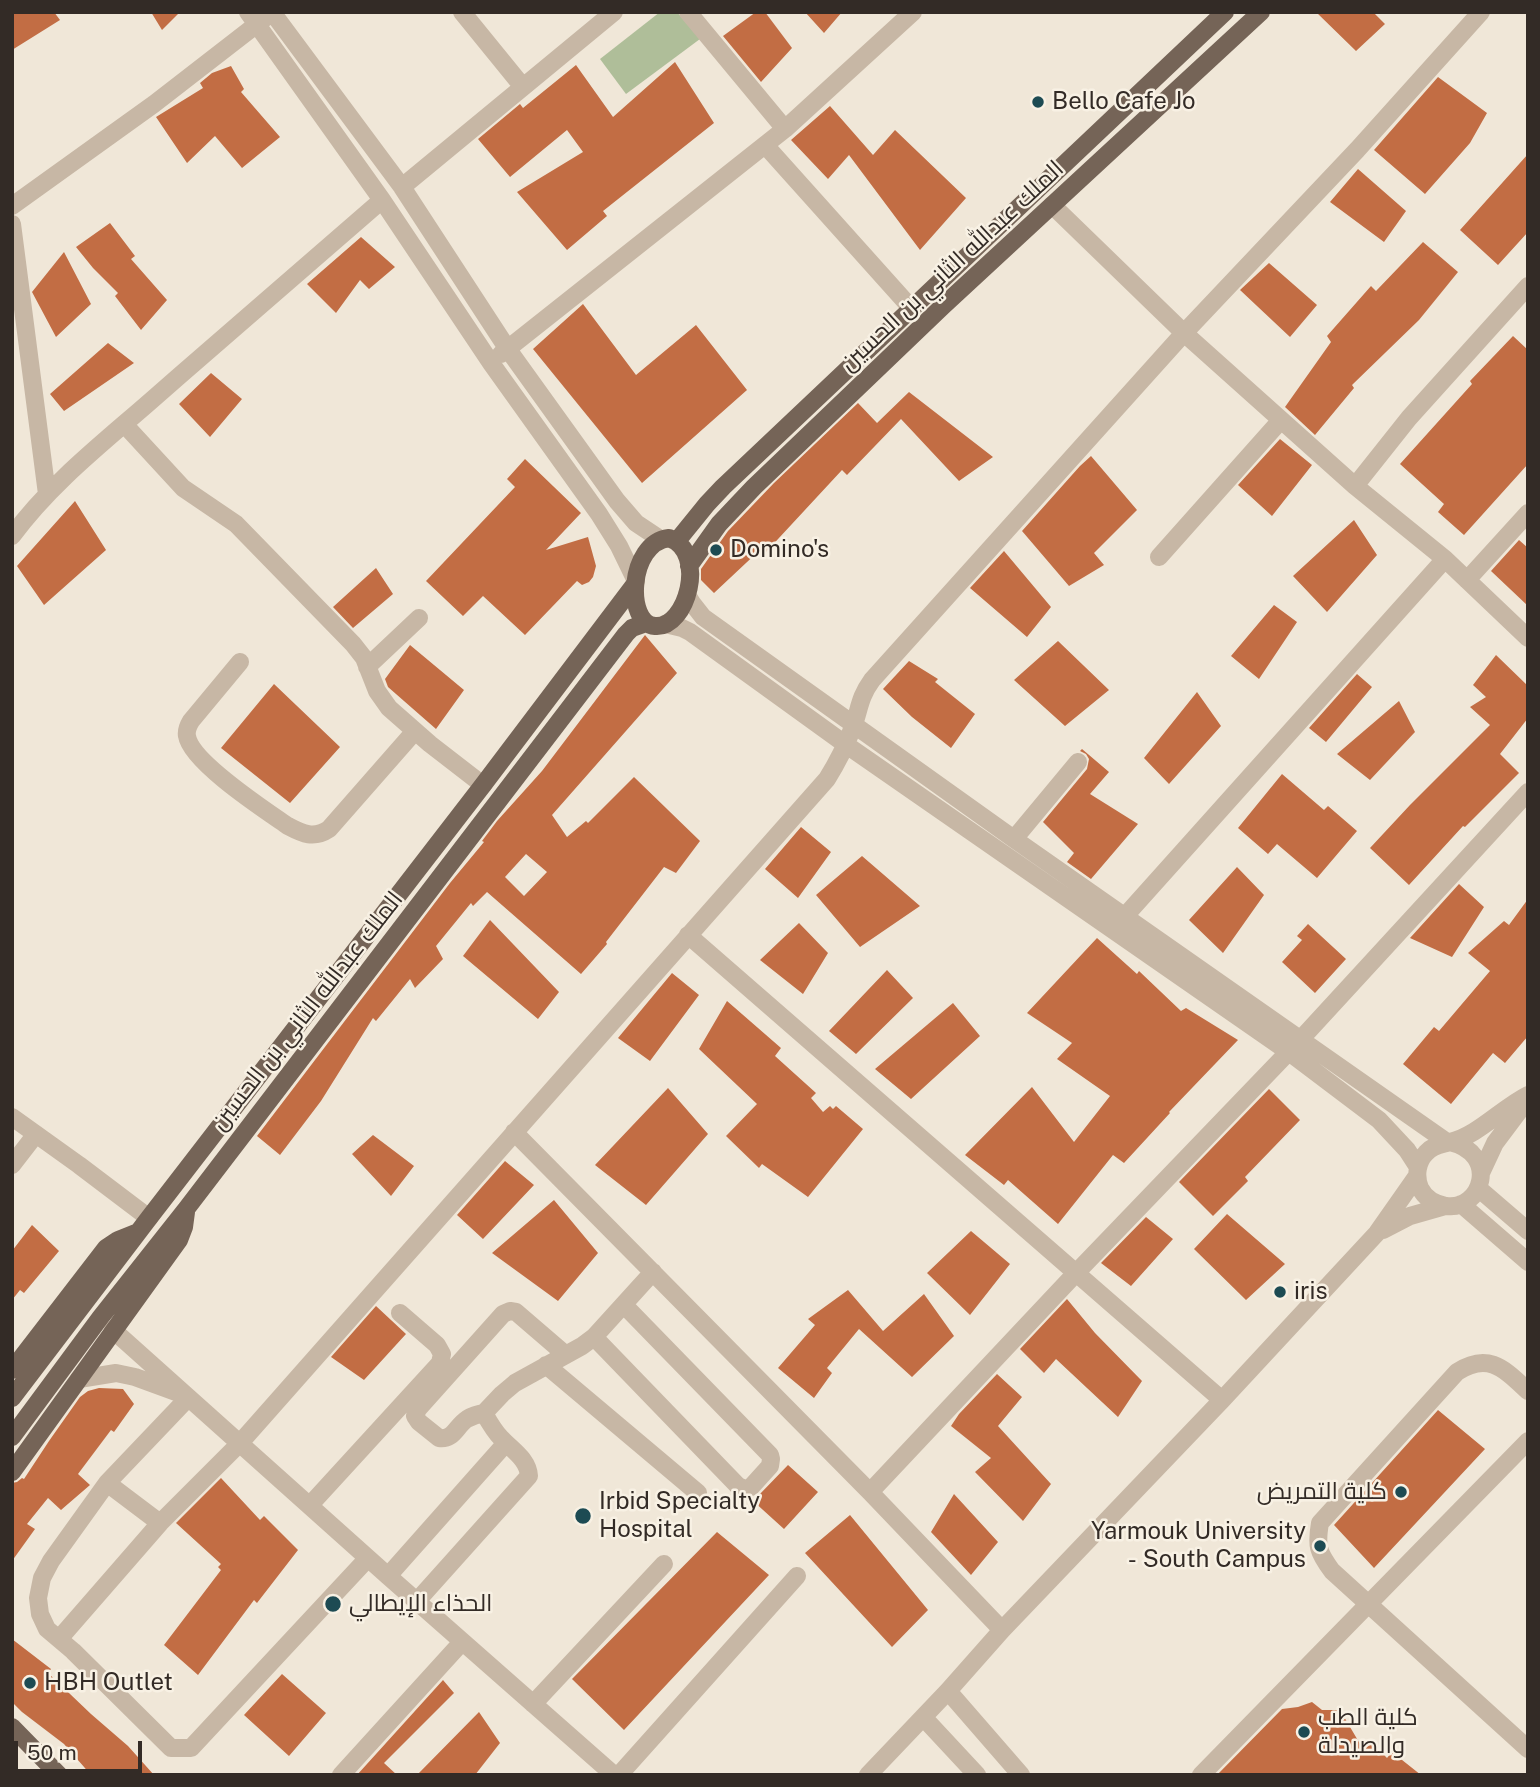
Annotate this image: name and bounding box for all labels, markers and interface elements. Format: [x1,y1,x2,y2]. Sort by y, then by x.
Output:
place label: Bello Cafe Jo [1052,88,1196,116]
marker: Bello Cafe Jo [1030,94,1046,110]
street label: الملك عبدالله الثاني بن الحسين [834,155,1070,377]
place label: Domino's [730,536,829,564]
marker: Domino's [708,542,724,558]
street label: الملك عبدالله الثاني بن الحسين [205,886,409,1136]
place label: iris [1294,1278,1328,1306]
marker: iris [1272,1284,1288,1300]
place label: كلية التمريض [1257,1478,1387,1506]
marker: كلية التمريض [1393,1484,1409,1500]
place label: Irbid Specialty Hospital [599,1488,760,1544]
marker: Irbid Specialty Hospital [573,1506,593,1526]
place label: Yarmouk University - South Campus [1091,1518,1306,1574]
marker: Yarmouk University - South Campus [1312,1538,1328,1554]
place label: الحذاء الإيطالي [349,1590,493,1618]
marker: الحذاء الإيطالي [323,1594,343,1614]
place label: HBH Outlet [44,1669,173,1697]
marker: HBH Outlet [22,1675,38,1691]
place label: كلية الطب والصيدلة [1318,1704,1418,1760]
marker: كلية الطب والصيدلة [1296,1724,1312,1740]
scale bar [18,1728,145,1772]
text: 50 m [27,1740,77,1765]

